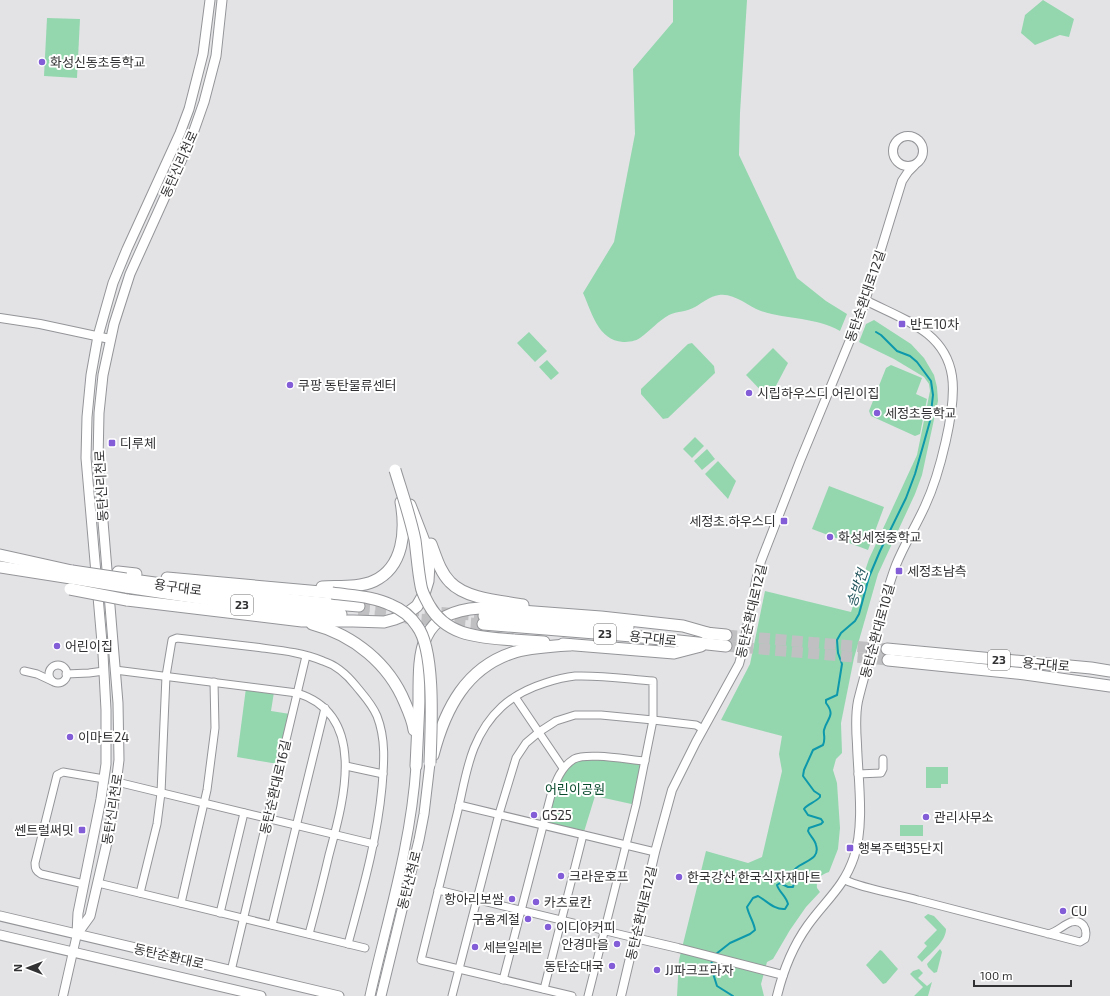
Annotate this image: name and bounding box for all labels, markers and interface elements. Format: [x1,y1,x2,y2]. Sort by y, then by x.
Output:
place label: 화성신동초등학교 [50,54,146,70]
marker: 화성신동초등학교 [37,57,47,67]
street label: 동탄신리천로 [157,128,201,200]
street label: 동탄순환대로12길 [842,248,888,344]
place label: 반도10차 [910,316,959,332]
marker: 반도10차 [897,319,907,329]
place label: 쿠팡 동탄물류센터 [298,377,397,393]
marker: 쿠팡 동탄물류센터 [285,380,295,390]
place label: 시립하우스디 어린이집 [757,385,880,401]
marker: 시립하우스디 어린이집 [744,388,754,398]
place label: 세정초등학교 [885,405,957,421]
marker: 세정초등학교 [872,408,882,418]
place label: 디루체 [120,435,156,451]
marker: 디루체 [107,438,117,448]
street label: 동탄신리천로 [91,450,111,522]
place label: 세정초.하우스디 [689,513,776,529]
marker: 세정초.하우스디 [779,516,789,526]
place label: 화성세정중학교 [838,529,922,545]
marker: 화성세정중학교 [825,532,835,542]
street label: 동탄순환대로12길 [732,562,770,660]
place label: 세정초남측 [907,563,967,579]
water label: 송방천 [842,566,871,609]
marker: 세정초남측 [894,566,904,576]
street label: 용구대로 [153,576,203,598]
street label: 동탄순환대로10길 [857,582,897,680]
road number: 23 [231,595,253,615]
road number: 23 [594,624,616,644]
street label: 용구대로 [628,628,678,648]
place label: 어린이집 [65,638,113,654]
marker: 어린이집 [52,641,62,651]
road number: 23 [988,650,1010,670]
street label: 용구대로 [1021,654,1071,674]
place label: 이마트24 [78,729,129,745]
marker: 이마트24 [65,732,75,742]
street label: 동탄순환대로16길 [256,738,294,836]
street label: 동탄신리천로 [98,772,126,846]
park label: 어린이공원 [545,781,605,797]
place label: GS25 [542,807,572,823]
place label: 관리사무소 [934,809,994,825]
marker: GS25 [529,810,539,820]
marker: 관리사무소 [921,812,931,822]
place label: 쎈트럴써밋 [14,822,74,838]
marker: 쎈트럴써밋 [77,825,87,835]
place label: 행복주택35단지 [858,840,944,856]
marker: 행복주택35단지 [845,843,855,853]
street label: 동탄산척로 [394,849,424,911]
street label: 동탄순환대로12길 [622,864,660,962]
place label: 크라운호프 [569,868,629,884]
place label: 한국강산 한국식자재마트 [687,869,821,885]
marker: 크라운호프 [556,871,566,881]
marker: 한국강산 한국식자재마트 [674,872,684,882]
place label: 항아리보쌈 [444,891,504,907]
marker: 항아리보쌈 [507,894,517,904]
place label: 카츠료칸 [544,894,592,910]
marker: 카츠료칸 [531,897,541,907]
place label: CU [1071,903,1087,919]
marker: CU [1058,906,1068,916]
place label: 구움계절 [472,911,520,927]
marker: 구움계절 [523,914,533,924]
place label: 이디야커피 [556,919,616,935]
marker: 이디야커피 [543,922,553,932]
place label: 안경마을 [561,936,609,952]
place label: 세븐일레븐 [483,939,543,955]
marker: 안경마을 [612,939,622,949]
street label: 동탄순환대로 [132,940,206,972]
marker: 세븐일레븐 [470,942,480,952]
north arrow [8,948,48,988]
place label: 동탄순대국 [544,958,604,974]
marker: 동탄순대국 [607,961,617,971]
place label: JJ파크프라자 [665,962,734,978]
scale bar [974,962,1071,988]
text: N [11,964,24,972]
marker: JJ파크프라자 [652,965,662,975]
text: 100 m [980,968,1012,982]

